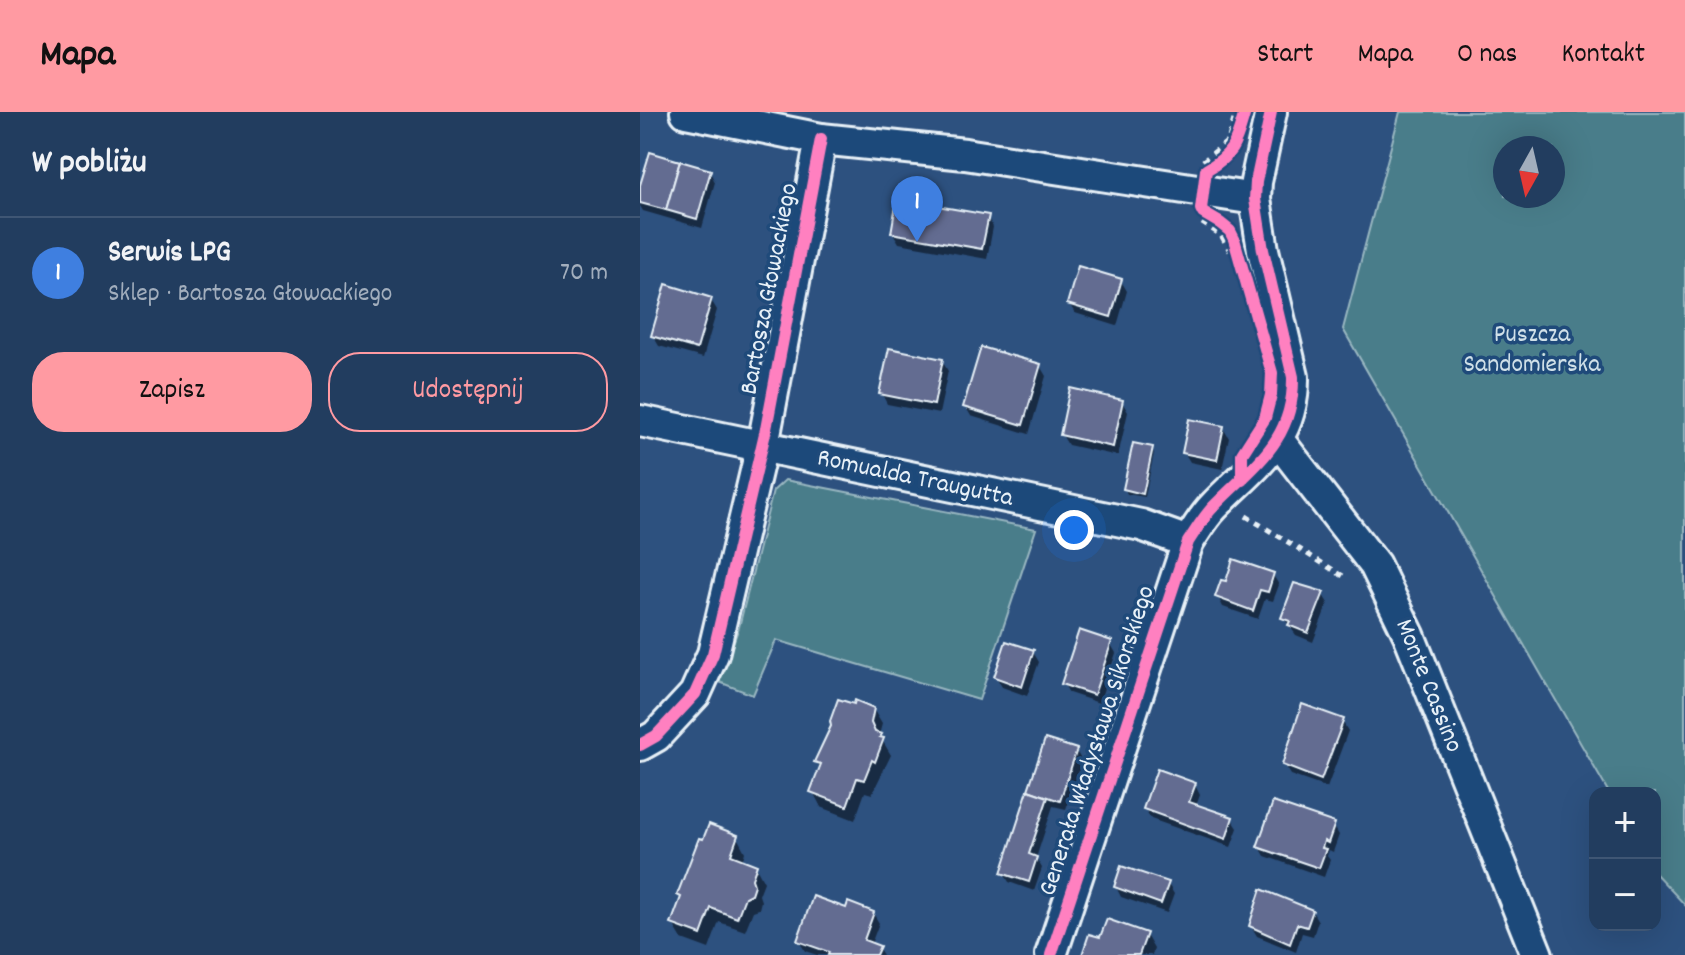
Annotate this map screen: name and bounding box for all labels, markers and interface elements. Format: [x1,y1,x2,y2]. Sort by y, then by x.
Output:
text: Mapa [40,29,115,84]
text: Start [1257,36,1313,76]
text: Mapa [1357,36,1413,76]
text: O nas [1457,36,1517,76]
text: Kontakt [1561,36,1645,76]
north arrow [1493,136,1565,208]
text: W pobliżu [32,140,147,189]
pin: 1 [891,176,943,242]
street label: Bartosza Głowackiego [731,180,809,398]
text: Serwis LPG [108,233,231,276]
text: 1 [55,255,61,292]
text: 70 m [560,255,608,292]
text: Sklep · Bartosza Głowackiego [108,276,392,313]
park label: Puszcza Sandomierska [1464,317,1601,384]
button: Zapisz [32,352,312,432]
button: Udostępnij [328,352,608,432]
street label: Romualda Traugutta [814,440,1017,518]
your location [1054,510,1094,550]
street label: Generała Władysława Sikorskiego [1030,581,1166,901]
street label: Monte Cassino [1384,614,1472,758]
map controls [1589,787,1661,931]
button: + [1589,787,1661,859]
button: − [1589,859,1661,931]

